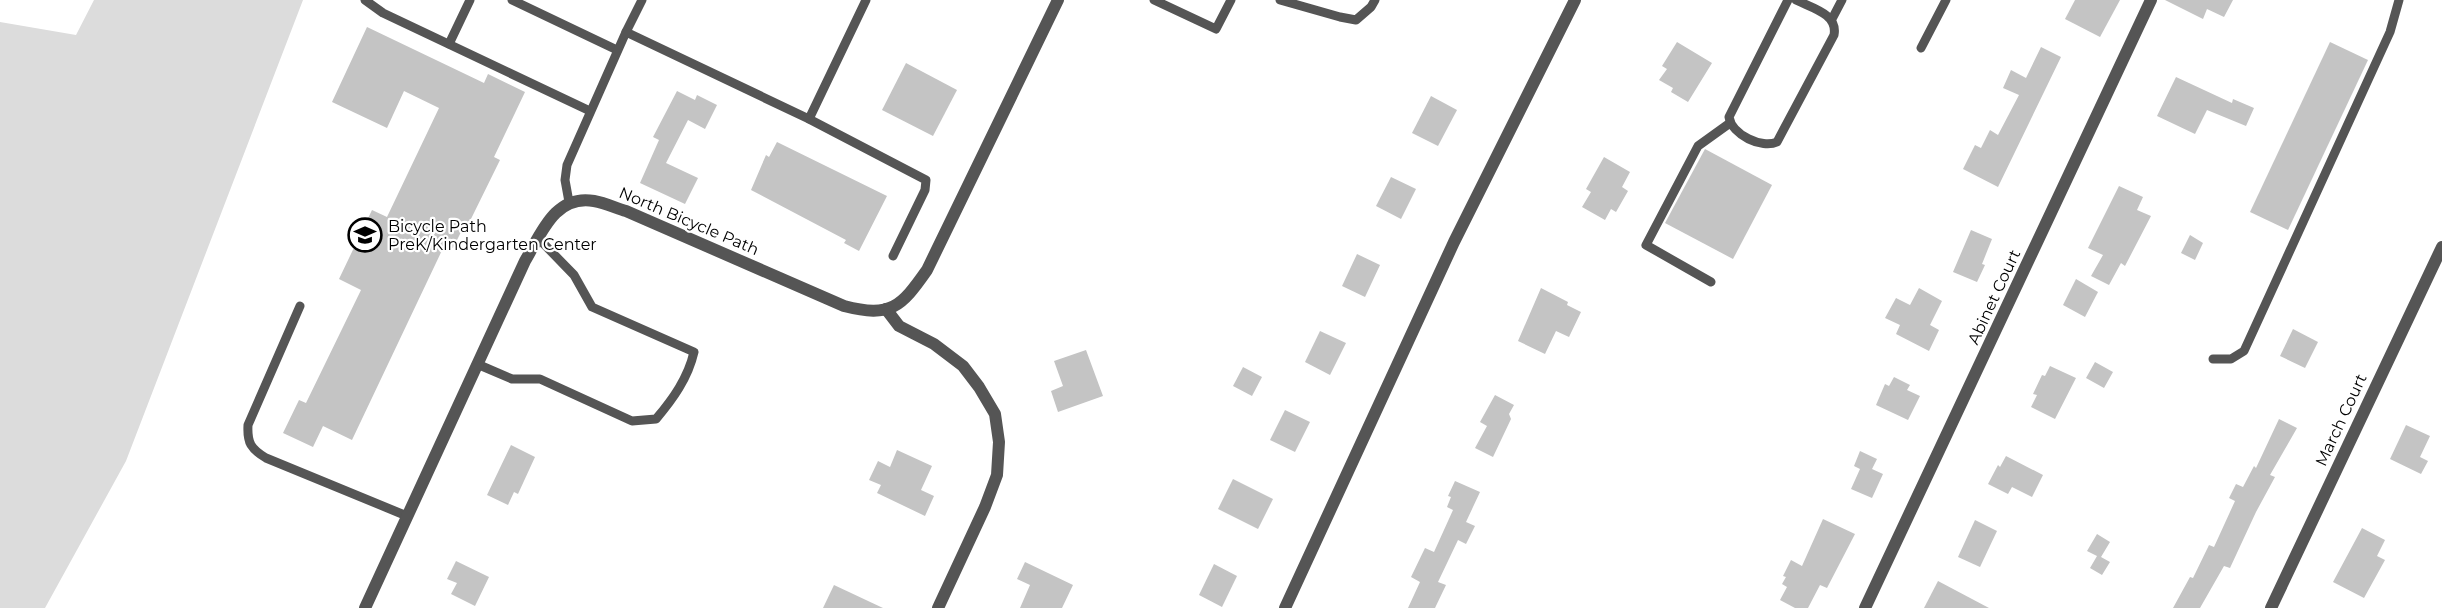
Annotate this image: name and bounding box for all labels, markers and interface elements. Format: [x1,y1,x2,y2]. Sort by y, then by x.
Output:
street label: North Bicycle Path [616,183,762,259]
school or university icon: Bicycle Path PreK/Kindergarten Center [347,217,383,253]
place label: Bicycle Path PreK/Kindergarten Center [388,217,597,254]
street label: Abinet Court [1964,246,2025,348]
street label: March Court [2311,370,2371,469]

